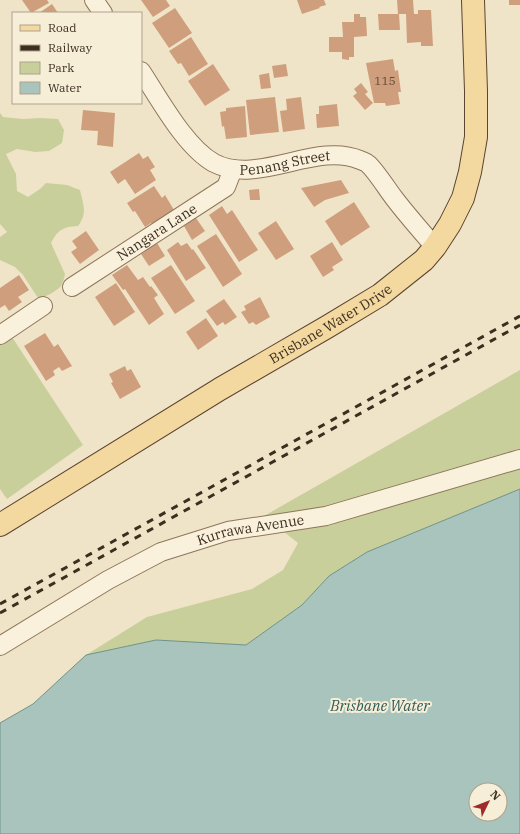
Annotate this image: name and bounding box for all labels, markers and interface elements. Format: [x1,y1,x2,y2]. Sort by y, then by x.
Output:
legend [12,12,142,104]
text: Road [48,20,77,35]
text: Railway [48,40,93,55]
text: Park [48,60,74,75]
house number: 115 [374,73,396,88]
text: Water [48,80,82,95]
street label: Penang Street [240,146,331,179]
street label: Nangara Lane [113,199,200,265]
street label: Brisbane Water Drive [266,280,396,368]
street label: Kurrawa Avenue [194,510,305,549]
water label: Brisbane Water [329,696,430,715]
north arrow [468,782,508,822]
text: N [487,787,504,803]

